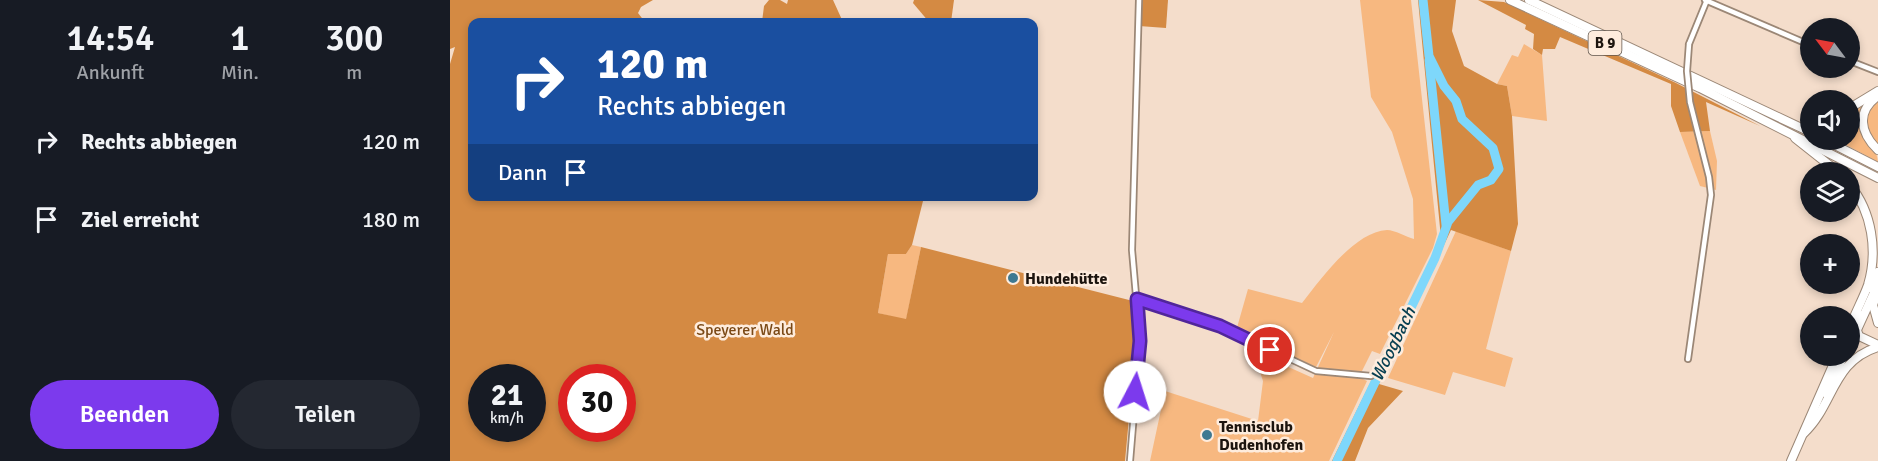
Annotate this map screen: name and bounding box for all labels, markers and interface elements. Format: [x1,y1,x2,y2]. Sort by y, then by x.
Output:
text: 14:54 [67,16,154,61]
text: 1 [230,16,250,61]
text: 300 [325,16,384,61]
north arrow [1800,18,1860,78]
map controls [1800,18,1860,366]
road number: B 9 [1588,31,1622,55]
text: 120 m [597,39,708,90]
icon: right [498,42,576,120]
text: Ankunft [77,60,144,85]
text: Min. [221,60,259,85]
text: m [346,60,362,85]
text: Rechts abbiegen [597,90,787,123]
button: sound [1800,90,1860,150]
icon: right [30,125,63,158]
text: Rechts abbiegen [81,128,237,155]
text: 120 m [362,128,420,155]
icon: arrive [559,156,592,189]
text: Dann [498,159,547,186]
button: layers [1800,162,1860,222]
icon: arrive [30,203,63,236]
text: Ziel erreicht [81,206,199,233]
text: 180 m [362,206,420,233]
button: + [1800,234,1860,294]
place label: Hundehütte [1025,269,1107,289]
marker: Hundehütte [1006,271,1020,285]
water label: Woogbach [1366,302,1421,385]
button: − [1800,306,1860,366]
park label: Speyerer Wald [696,320,794,340]
pin [1244,324,1295,375]
icon: arrive [1253,333,1286,366]
position arrow [1103,360,1167,424]
speed limit sign: 30 [558,364,636,442]
text: 21 [491,377,523,414]
button: Beenden [30,380,219,449]
button: Teilen [231,380,420,449]
text: km/h [490,409,524,427]
place label: Tennisclub Dudenhofen [1219,417,1303,455]
marker: Tennisclub Dudenhofen [1200,428,1214,442]

